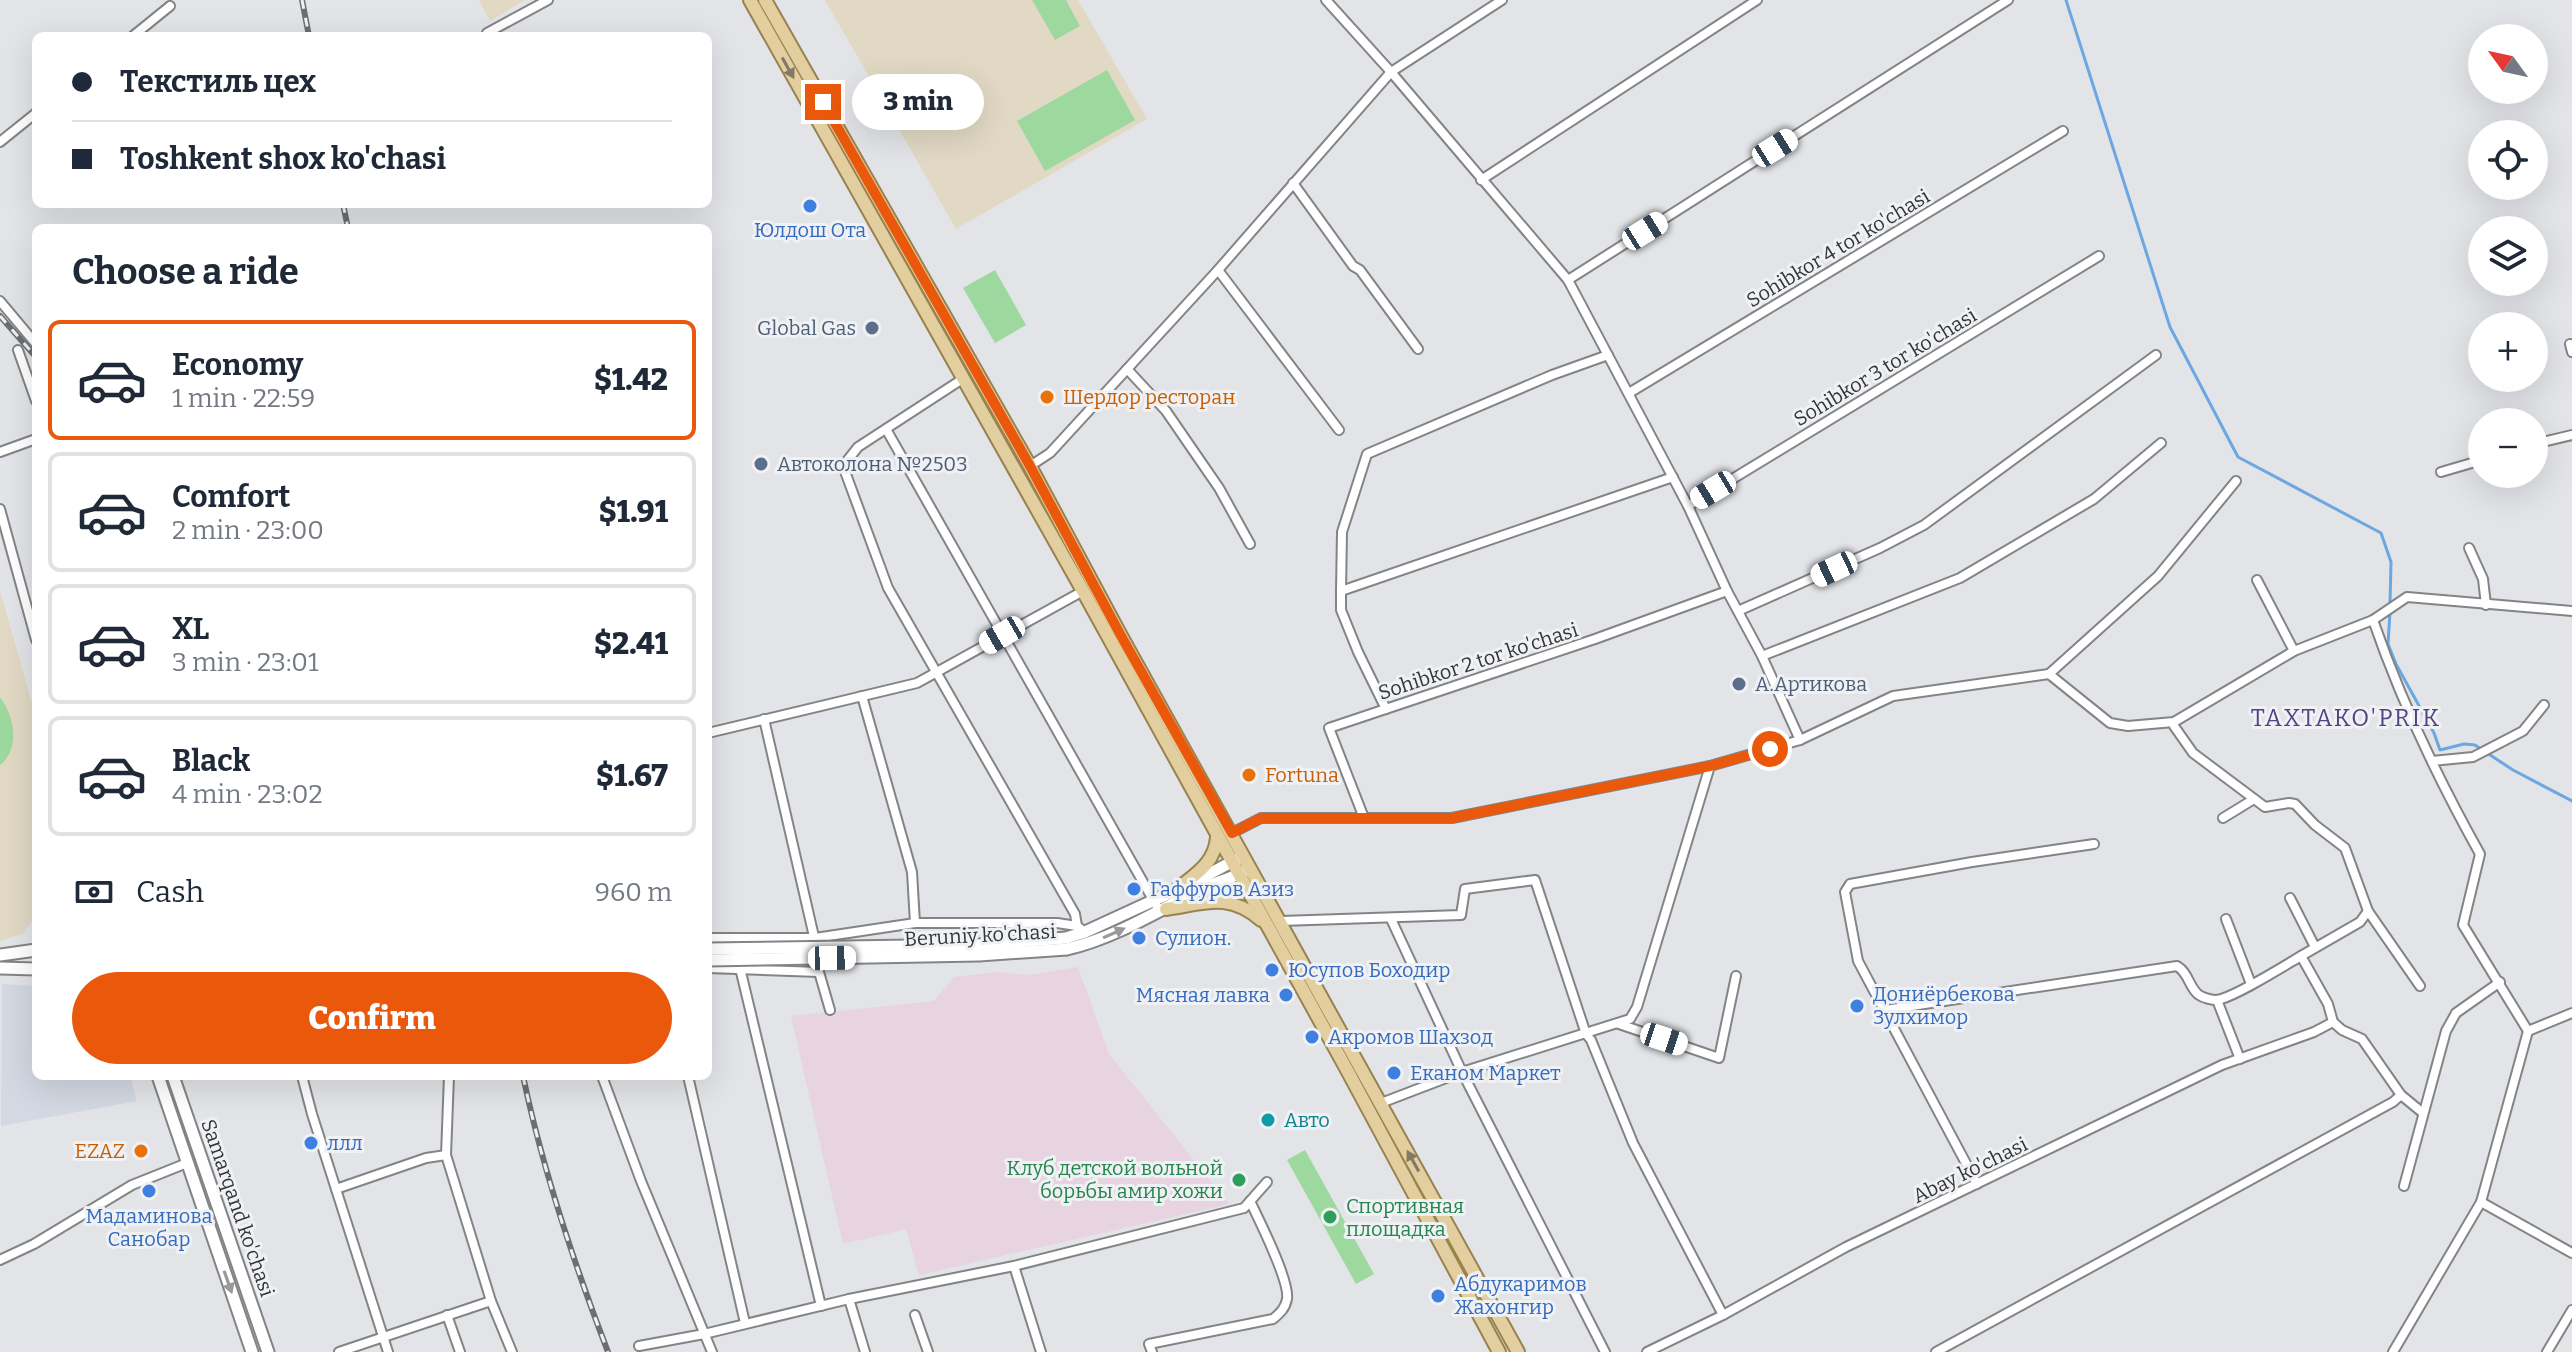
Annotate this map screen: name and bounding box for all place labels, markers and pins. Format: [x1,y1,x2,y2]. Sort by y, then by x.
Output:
marker: Юлдош Ота [801,197,819,215]
place label: Юлдош Ота [754,218,866,242]
place label: Global Gas [757,316,856,340]
marker: Global Gas [863,319,881,337]
place label: Шердор ресторан [1063,385,1235,409]
marker: Шердор ресторан [1038,388,1056,406]
place label: Автоколона №2503 [777,452,968,476]
marker: Автоколона №2503 [752,455,770,473]
place label: А.Артикова [1755,672,1867,696]
marker: А.Артикова [1730,675,1748,693]
place label: Fortuna [1265,763,1339,787]
marker: Fortuna [1240,766,1258,784]
place label: Гаффуров Азиз [1150,877,1294,901]
marker: Гаффуров Азиз [1125,880,1143,898]
place label: Сулион. [1155,926,1231,950]
marker: Сулион. [1130,929,1148,947]
place label: Юсупов Боходир [1288,958,1451,982]
marker: Юсупов Боходир [1263,961,1281,979]
place label: Дониёрбекова Зулхимор [1873,982,2015,1029]
place label: Мясная лавка [1136,983,1270,1007]
marker: Мясная лавка [1277,986,1295,1004]
marker: Дониёрбекова Зулхимор [1848,997,1866,1015]
place label: Акромов Шахзод [1328,1025,1493,1049]
marker: Акромов Шахзод [1303,1028,1321,1046]
place label: Еканом Маркет [1410,1061,1561,1085]
marker: Еканом Маркет [1385,1064,1403,1082]
place label: Авто [1284,1108,1330,1132]
marker: Авто [1259,1111,1277,1129]
place label: ллл [327,1131,363,1155]
marker: ллл [302,1134,320,1152]
place label: EZAZ [75,1139,125,1163]
marker: EZAZ [132,1142,150,1160]
place label: Клуб детской вольной борьбы амир хожи [1007,1156,1223,1203]
marker: Клуб детской вольной борьбы амир хожи [1230,1171,1248,1189]
marker: Мадаминова Санобар [140,1182,158,1200]
place label: Спортивная площадка [1346,1194,1464,1241]
place label: Мадаминова Санобар [86,1204,212,1251]
marker: Спортивная площадка [1321,1208,1339,1226]
place label: Абдукаримов Жахонгир [1454,1272,1587,1319]
marker: Абдукаримов Жахонгир [1429,1287,1447,1305]

